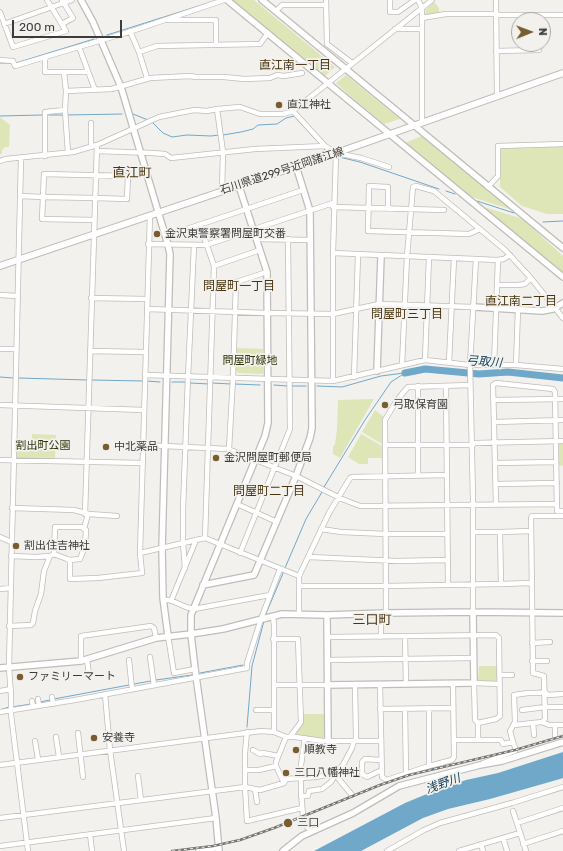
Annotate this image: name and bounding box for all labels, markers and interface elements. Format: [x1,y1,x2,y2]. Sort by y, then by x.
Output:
scale bar [14,12,124,38]
north arrow [511,12,551,52]
text: 200 m [19,20,55,34]
text: N [536,28,549,36]
district label: 直江南一丁目 [259,59,331,73]
place label: 直江神社 [287,98,331,112]
marker: 直江神社 [274,100,284,110]
street label: 石川県道299号近岡諸江線 [218,145,346,197]
district label: 直江町 [113,165,151,181]
place label: 金沢東警察署問屋町交番 [165,227,286,241]
marker: 金沢東警察署問屋町交番 [152,229,162,239]
district label: 問屋町一丁目 [203,280,275,294]
district label: 直江南二丁目 [485,295,557,309]
district label: 問屋町三丁目 [371,308,443,322]
park label: 問屋町緑地 [223,354,277,368]
water label: 弓取川 [466,354,502,370]
place label: 弓取保育園 [393,398,448,412]
marker: 弓取保育園 [380,400,390,410]
park label: 割出町公園 [16,439,70,453]
place label: 中北薬品 [114,440,158,454]
marker: 中北薬品 [101,442,111,452]
place label: 金沢問屋町郵便局 [224,451,312,465]
marker: 金沢問屋町郵便局 [211,453,221,463]
district label: 問屋町二丁目 [233,485,305,499]
place label: 割出住吉神社 [24,539,90,553]
marker: 割出住吉神社 [11,541,21,551]
district label: 三口町 [353,612,391,628]
place label: ファミリーマート [28,670,116,684]
marker: ファミリーマート [15,672,25,682]
place label: 安養寺 [102,731,135,745]
marker: 安養寺 [89,733,99,743]
place label: 順教寺 [304,743,337,757]
marker: 順教寺 [291,745,301,755]
place label: 三口八幡神社 [294,766,360,780]
marker: 三口八幡神社 [281,768,291,778]
water label: 浅野川 [424,771,462,797]
place label: 三口 [297,816,319,830]
marker: 三口 [282,817,294,829]

